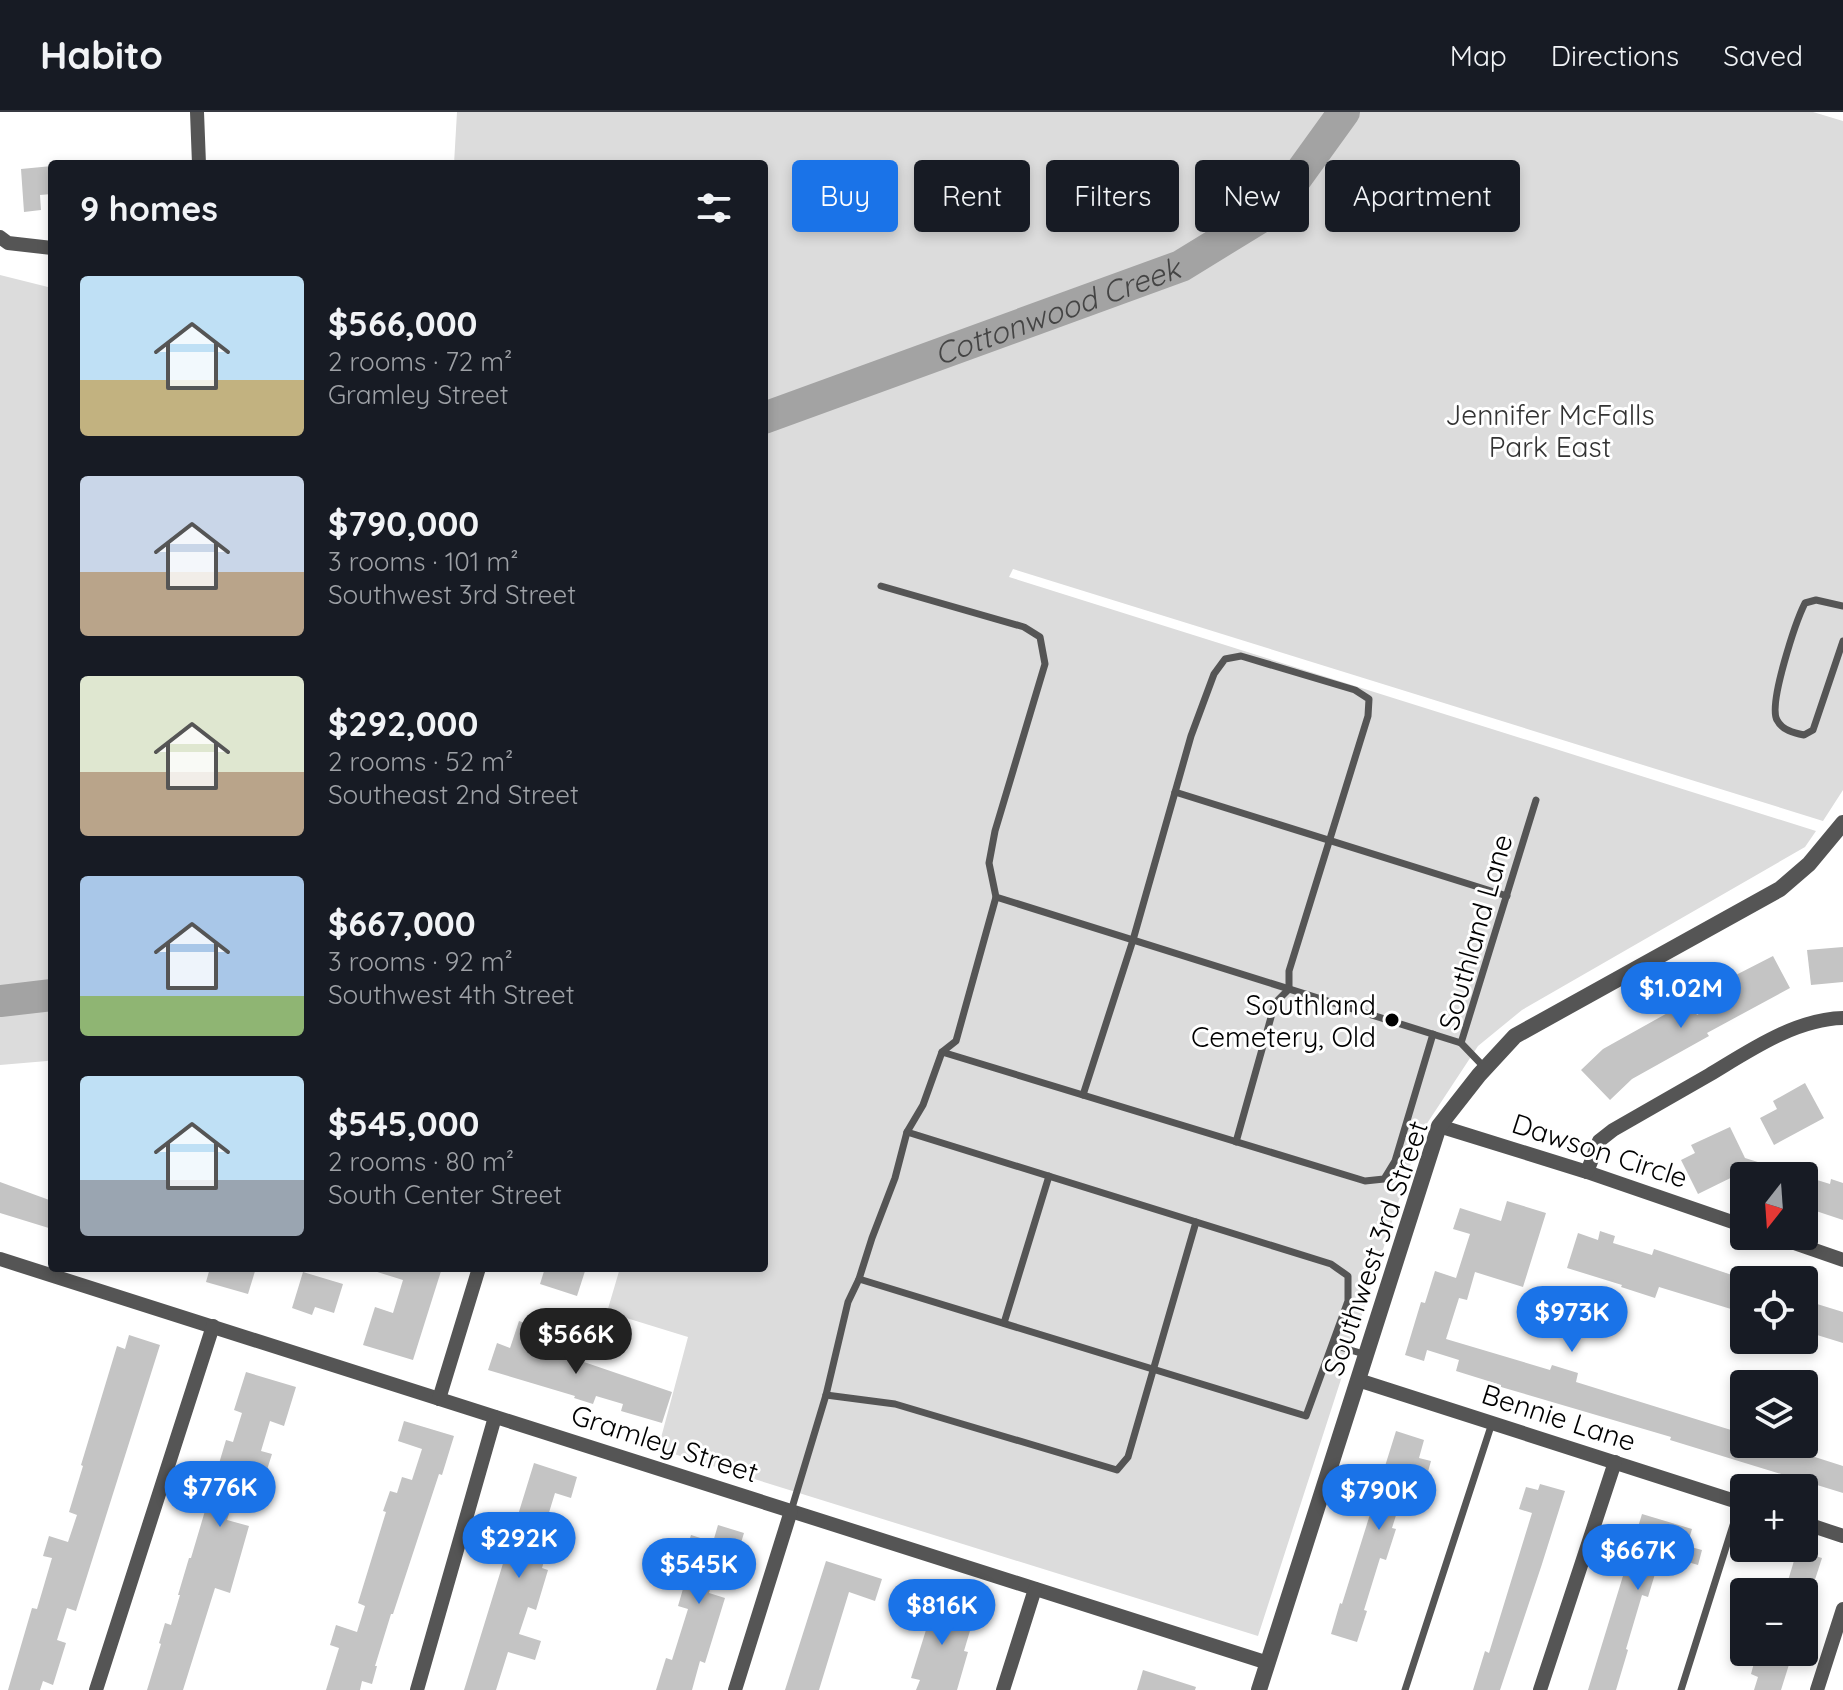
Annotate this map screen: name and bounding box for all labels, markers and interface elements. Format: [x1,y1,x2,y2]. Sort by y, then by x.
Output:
text: Habito [40,31,163,79]
text: Map [1450,38,1507,73]
text: Directions [1551,38,1679,73]
text: Saved [1723,38,1803,73]
chip: Buy [792,160,898,232]
chip: Rent [914,160,1030,232]
chip: Filters [1046,160,1179,232]
chip: New [1195,160,1309,232]
chip: Apartment [1325,160,1520,232]
icon: filters [692,186,736,230]
text: 9 homes [80,187,218,230]
water label: Cottonwood Creek [929,248,1188,373]
text: $566,000 [328,302,477,345]
icon: home [144,308,240,404]
text: 2 rooms · 72 m² [328,345,512,378]
text: Gramley Street [328,378,508,411]
park label: Jennifer McFalls Park East [1445,397,1655,464]
text: $790,000 [328,502,479,545]
icon: home [144,508,240,604]
text: 3 rooms · 101 m² [328,545,519,578]
text: Southwest 3rd Street [328,578,576,611]
text: $292,000 [328,702,478,745]
icon: home [144,708,240,804]
text: 2 rooms · 52 m² [328,745,513,778]
text: Southeast 2nd Street [328,778,579,811]
street label: Southland Lane [1430,830,1520,1034]
text: $667,000 [328,902,476,945]
icon: home [144,908,240,1004]
text: 3 rooms · 92 m² [328,945,513,978]
pin: $1.02M [1616,962,1746,1030]
text: $1.02M [1639,971,1723,1004]
text: Southwest 4th Street [328,978,574,1011]
place label: Southland Cemetery, Old [1191,987,1376,1054]
marker: Southland Cemetery, Old [1383,1011,1401,1029]
text: $545,000 [328,1102,479,1145]
street label: Dawson Circle [1508,1105,1692,1195]
icon: home [144,1108,240,1204]
street label: Southwest 3rd Street [1315,1116,1435,1380]
text: 2 rooms · 80 m² [328,1145,514,1178]
north arrow [1730,1162,1818,1250]
map controls [1730,1162,1818,1666]
text: South Center Street [328,1178,562,1211]
button: locate [1730,1266,1818,1354]
pin: $973K [1516,1286,1628,1354]
text: $973K [1535,1295,1609,1328]
pin: $566K [520,1308,632,1376]
text: $566K [538,1317,614,1350]
button: layers [1730,1370,1818,1458]
street label: Bennie Lane [1478,1376,1640,1458]
street label: Gramley Street [567,1396,763,1490]
pin: $776K [164,1461,276,1529]
pin: $790K [1323,1464,1435,1532]
text: $776K [183,1470,257,1503]
text: $790K [1340,1473,1418,1506]
button: + [1730,1474,1818,1562]
pin: $292K [463,1512,575,1580]
text: $292K [481,1521,557,1554]
pin: $667K [1582,1524,1694,1592]
text: $667K [1600,1533,1676,1566]
pin: $545K [643,1538,755,1606]
text: $545K [660,1547,738,1580]
button: − [1730,1578,1818,1666]
pin: $816K [886,1579,998,1647]
text: $816K [906,1588,978,1621]

